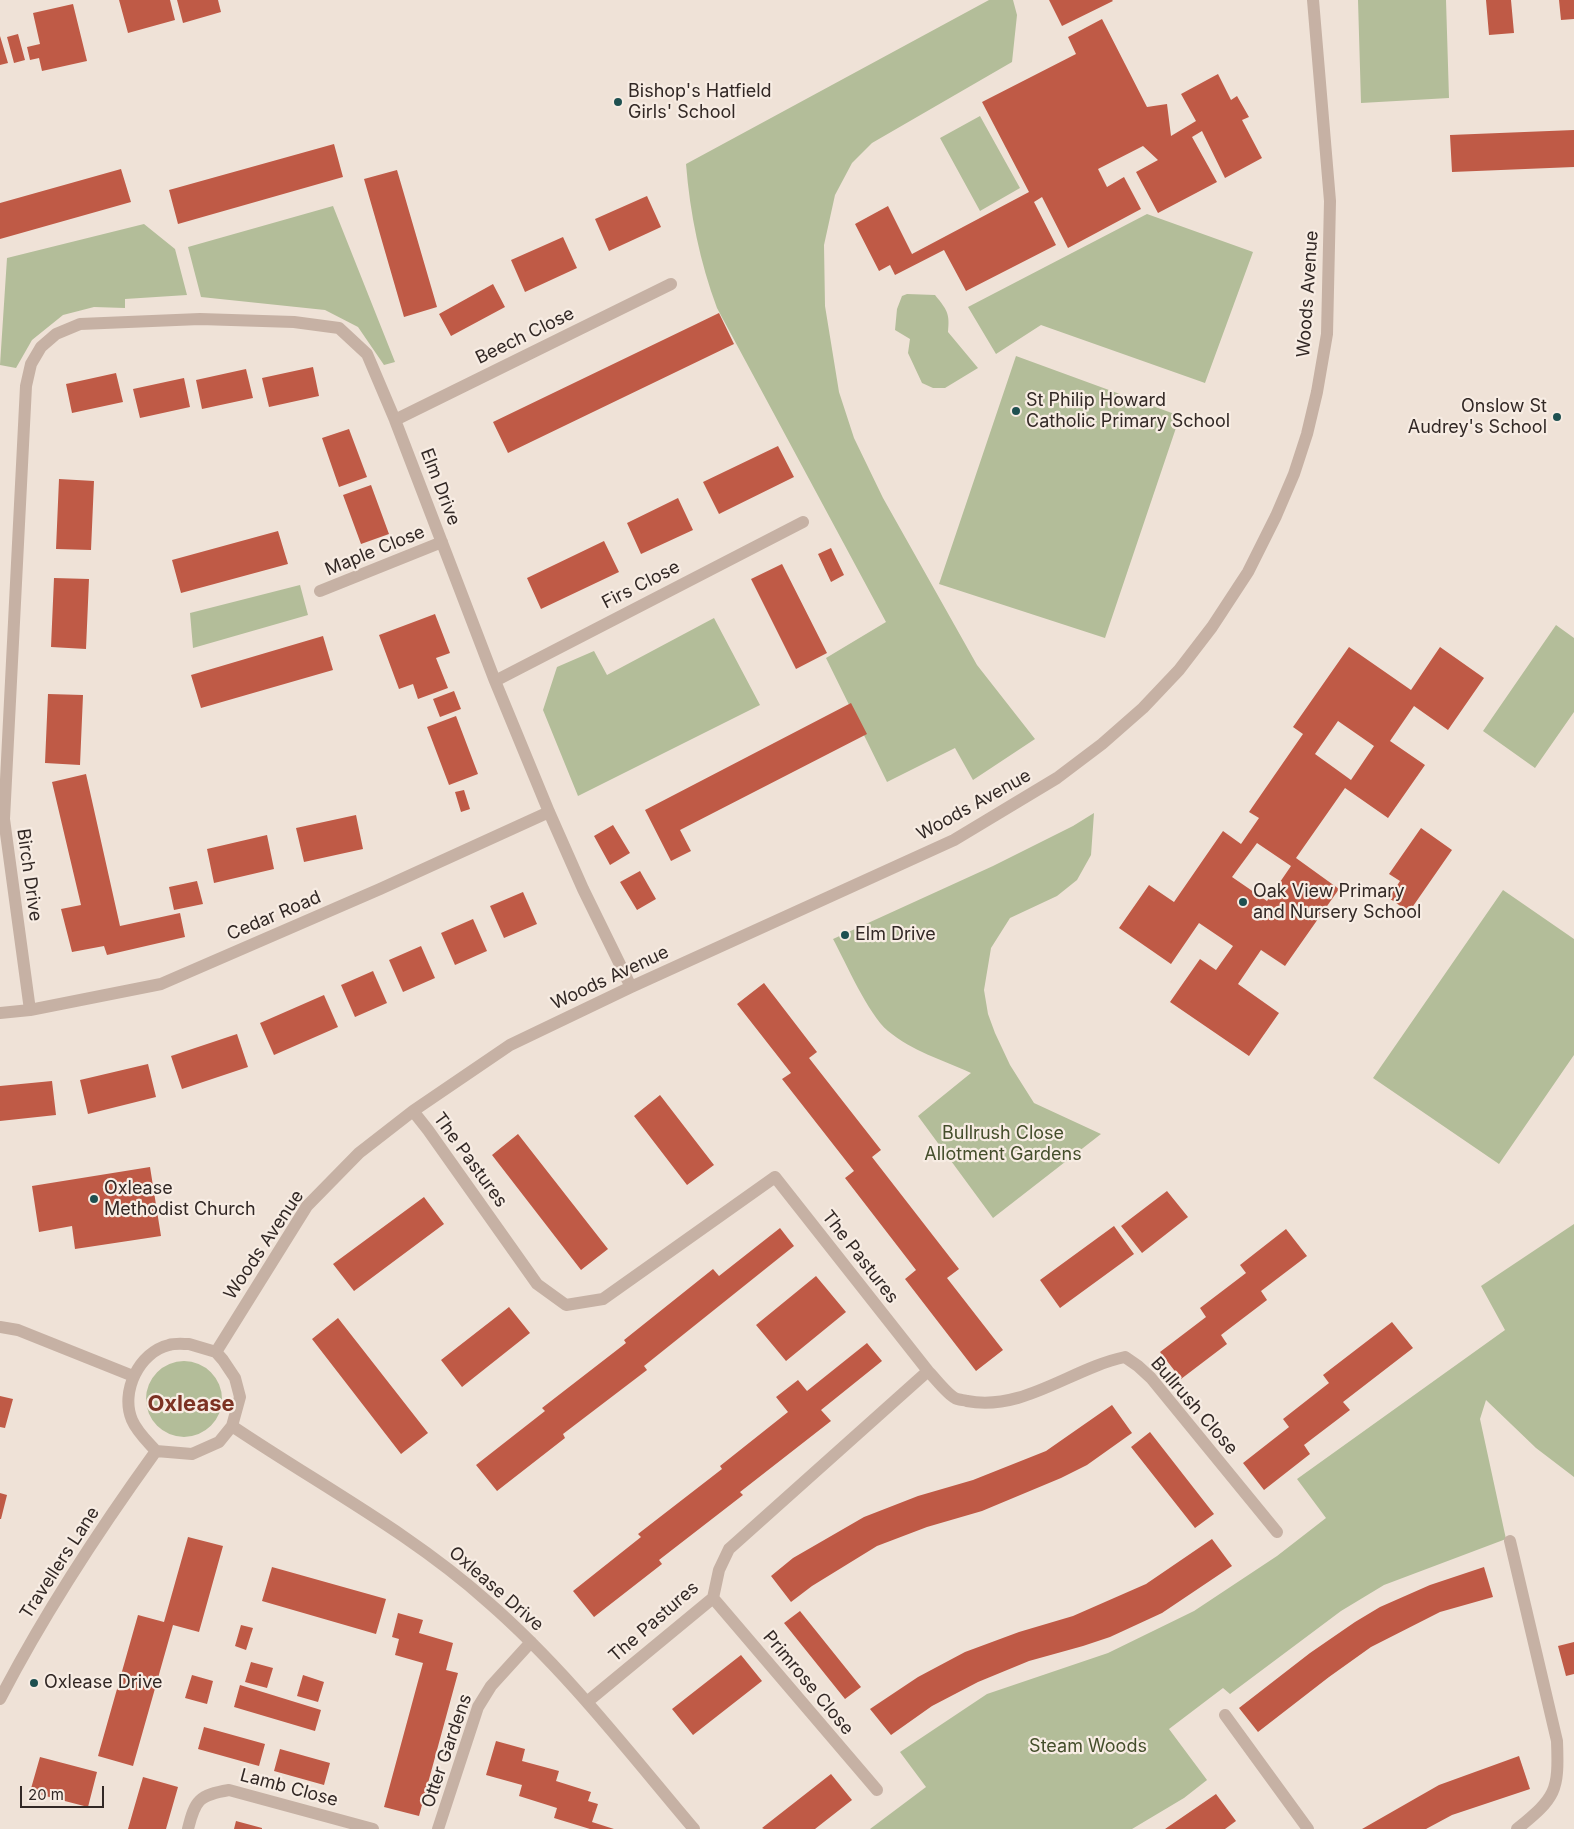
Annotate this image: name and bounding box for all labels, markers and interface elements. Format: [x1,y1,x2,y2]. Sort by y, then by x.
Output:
place label: Bishop's Hatfield Girls' School [628,81,772,124]
marker: Bishop's Hatfield Girls' School [612,96,624,108]
street label: Woods Avenue [1293,230,1323,358]
street label: Beech Close [472,303,578,369]
place label: St Philip Howard Catholic Primary School [1026,390,1230,432]
place label: Onslow St Audrey's School [1408,396,1547,438]
marker: St Philip Howard Catholic Primary School [1010,405,1022,417]
marker: Onslow St Audrey's School [1551,411,1563,423]
street label: Elm Drive [415,445,465,529]
street label: Maple Close [322,521,428,581]
street label: Firs Close [598,556,684,614]
street label: Woods Avenue [913,765,1035,845]
street label: Birch Drive [12,827,46,923]
place label: Oak View Primary and Nursery School [1253,881,1421,924]
street label: Cedar Road [224,887,324,945]
marker: Oak View Primary and Nursery School [1237,896,1249,908]
place label: Elm Drive [855,924,936,946]
marker: Elm Drive [839,929,851,941]
street label: Woods Avenue [548,941,672,1015]
street label: The Pastures [428,1108,512,1212]
park label: Bullrush Close Allotment Gardens [924,1123,1082,1166]
place label: Oxlease Methodist Church [104,1178,256,1220]
street label: Woods Avenue [219,1186,309,1304]
marker: Oxlease Methodist Church [88,1193,100,1205]
street label: The Pastures [817,1206,903,1308]
street label: Bullrush Close [1146,1353,1242,1459]
district label: Oxlease [147,1391,235,1417]
street label: Travellers Lane [16,1503,104,1623]
street label: Oxlease Drive [444,1542,548,1636]
street label: The Pastures [605,1577,703,1667]
street label: Primrose Close [758,1627,858,1739]
place label: Oxlease Drive [44,1672,162,1694]
marker: Oxlease Drive [28,1677,40,1689]
street label: Otter Gardens [417,1691,477,1811]
park label: Steam Woods [1029,1736,1147,1758]
street label: Lamb Close [238,1765,340,1811]
scale bar [22,1776,106,1808]
text: 20 m [28,1785,64,1804]

